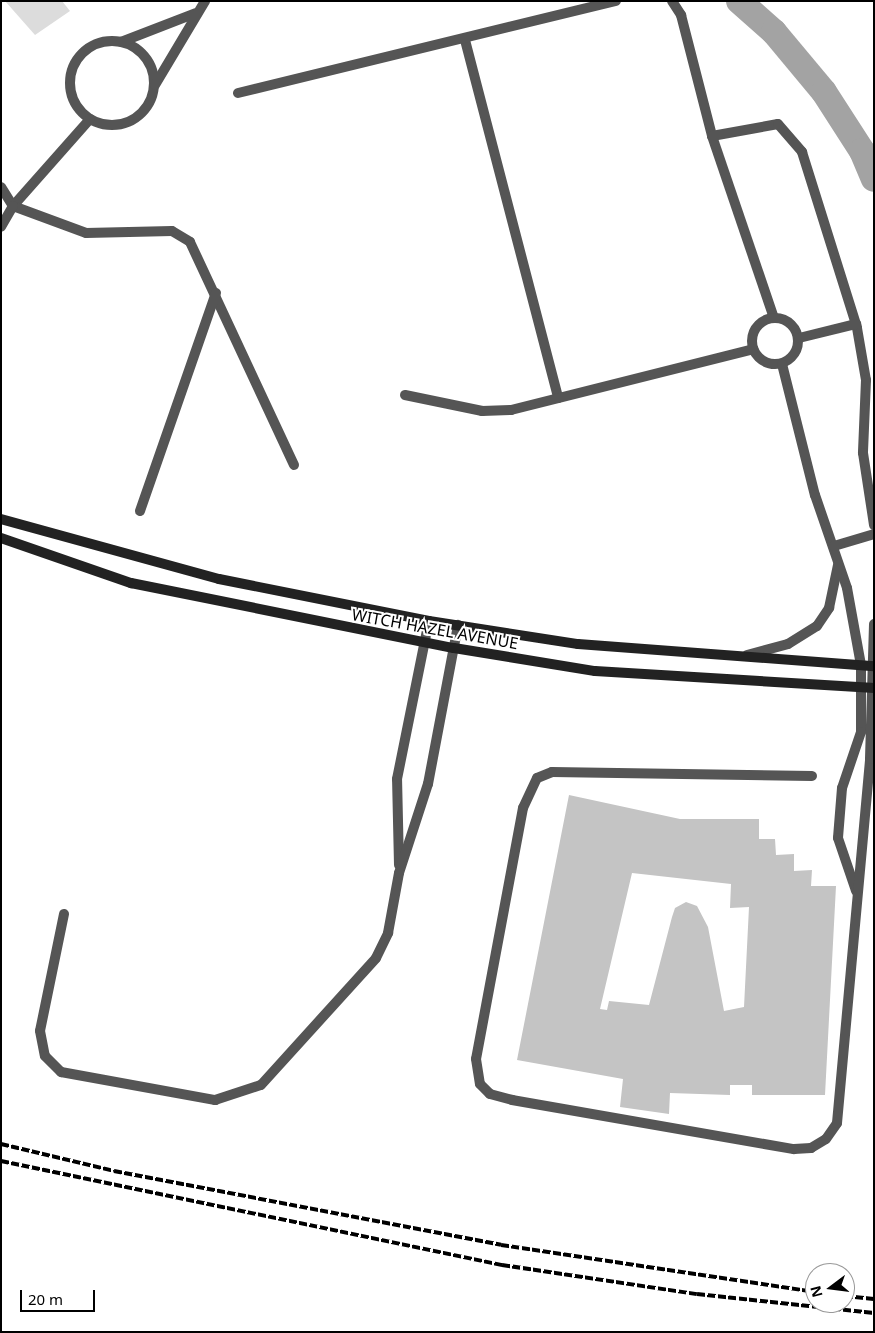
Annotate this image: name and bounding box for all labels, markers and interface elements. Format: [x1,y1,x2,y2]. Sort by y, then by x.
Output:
street label: WITCH HAZEL AVENUE [350,605,520,653]
north arrow [805,1263,855,1313]
scale bar [22,1280,98,1312]
text: N [805,1284,827,1300]
text: 20 m [28,1289,63,1309]

